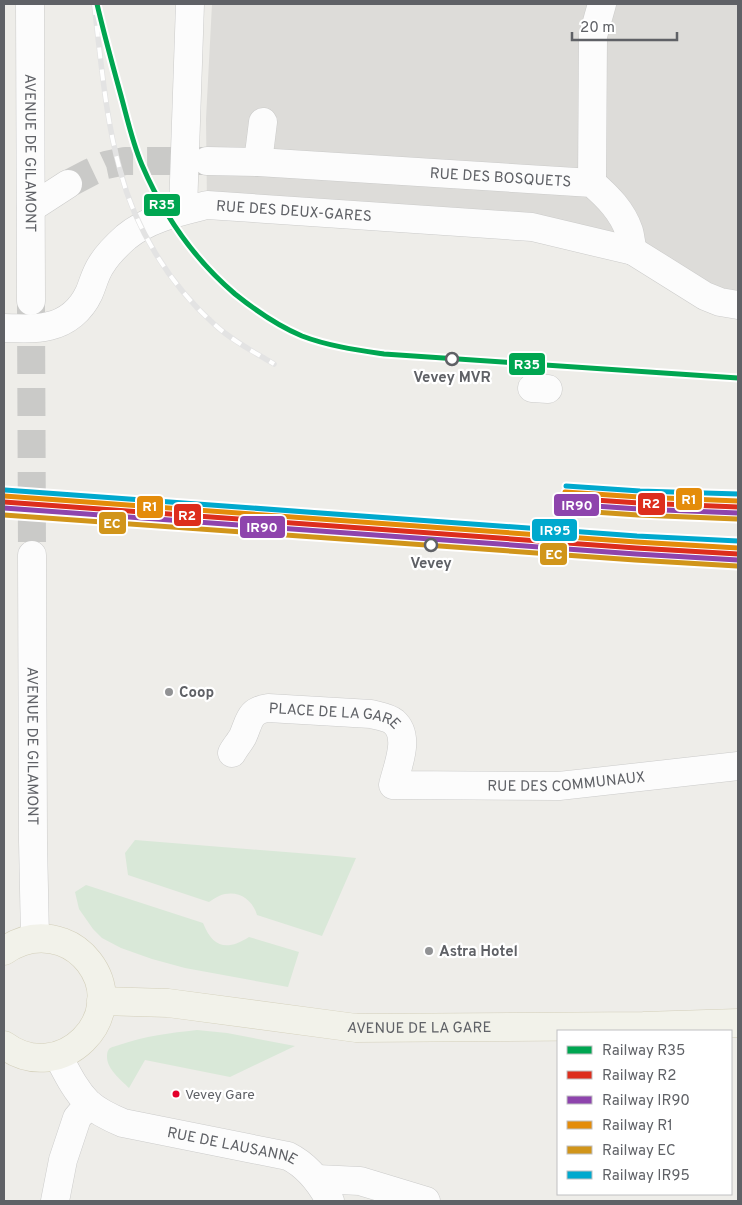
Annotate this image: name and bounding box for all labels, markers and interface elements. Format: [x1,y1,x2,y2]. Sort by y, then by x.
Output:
scale bar [572,10,677,42]
text: 20 m [580,19,615,38]
street label: AVENUE DE GILAMONT [19,74,39,232]
street label: RUE DES BOSQUETS [429,165,572,193]
line badge: R35 [143,193,181,217]
text: R35 [149,197,175,214]
street label: RUE DES DEUX-GARES [215,198,372,227]
marker: Vevey MVR [445,352,459,366]
line badge: R35 [508,352,546,376]
text: R35 [514,357,540,374]
place label: Vevey MVR [413,369,491,388]
line badge: R1 [675,487,703,511]
line badge: R2 [637,492,666,516]
text: R1 [681,492,697,509]
line badge: IR90 [553,493,600,517]
line badge: R1 [136,495,164,519]
text: R2 [642,496,660,513]
text: IR90 [561,498,593,515]
text: R1 [142,499,158,516]
line badge: R2 [173,503,202,527]
text: R2 [178,508,196,525]
line badge: EC [98,511,127,535]
line badge: IR90 [239,515,286,539]
text: EC [103,516,121,533]
line badge: IR95 [531,518,578,542]
text: IR90 [246,520,278,537]
text: IR95 [540,523,570,540]
marker: Vevey [424,538,438,552]
line badge: EC [539,542,568,566]
text: EC [545,547,563,564]
place label: Vevey [410,555,452,574]
street label: AVENUE DE GILAMONT [21,667,41,825]
place label: Coop [179,684,214,703]
marker: Coop [163,686,175,698]
street label: PLACE DE LA GARE [268,700,404,734]
street label: RUE DES COMMUNAUX [487,768,646,797]
place label: Astra Hotel [439,943,518,962]
marker: Astra Hotel [423,945,435,957]
street label: AVENUE DE LA GARE [346,1019,491,1039]
legend [557,1030,732,1195]
text: Railway R35 [602,1042,685,1061]
text: Railway R2 [602,1067,676,1086]
place label: Vevey Gare [185,1087,255,1104]
marker: Vevey Gare [171,1089,181,1099]
text: Railway IR90 [602,1092,690,1111]
text: Railway R1 [602,1117,673,1136]
street label: RUE DE LAUSANNE [165,1124,300,1170]
text: Railway EC [602,1142,676,1161]
text: Railway IR95 [602,1167,690,1186]

